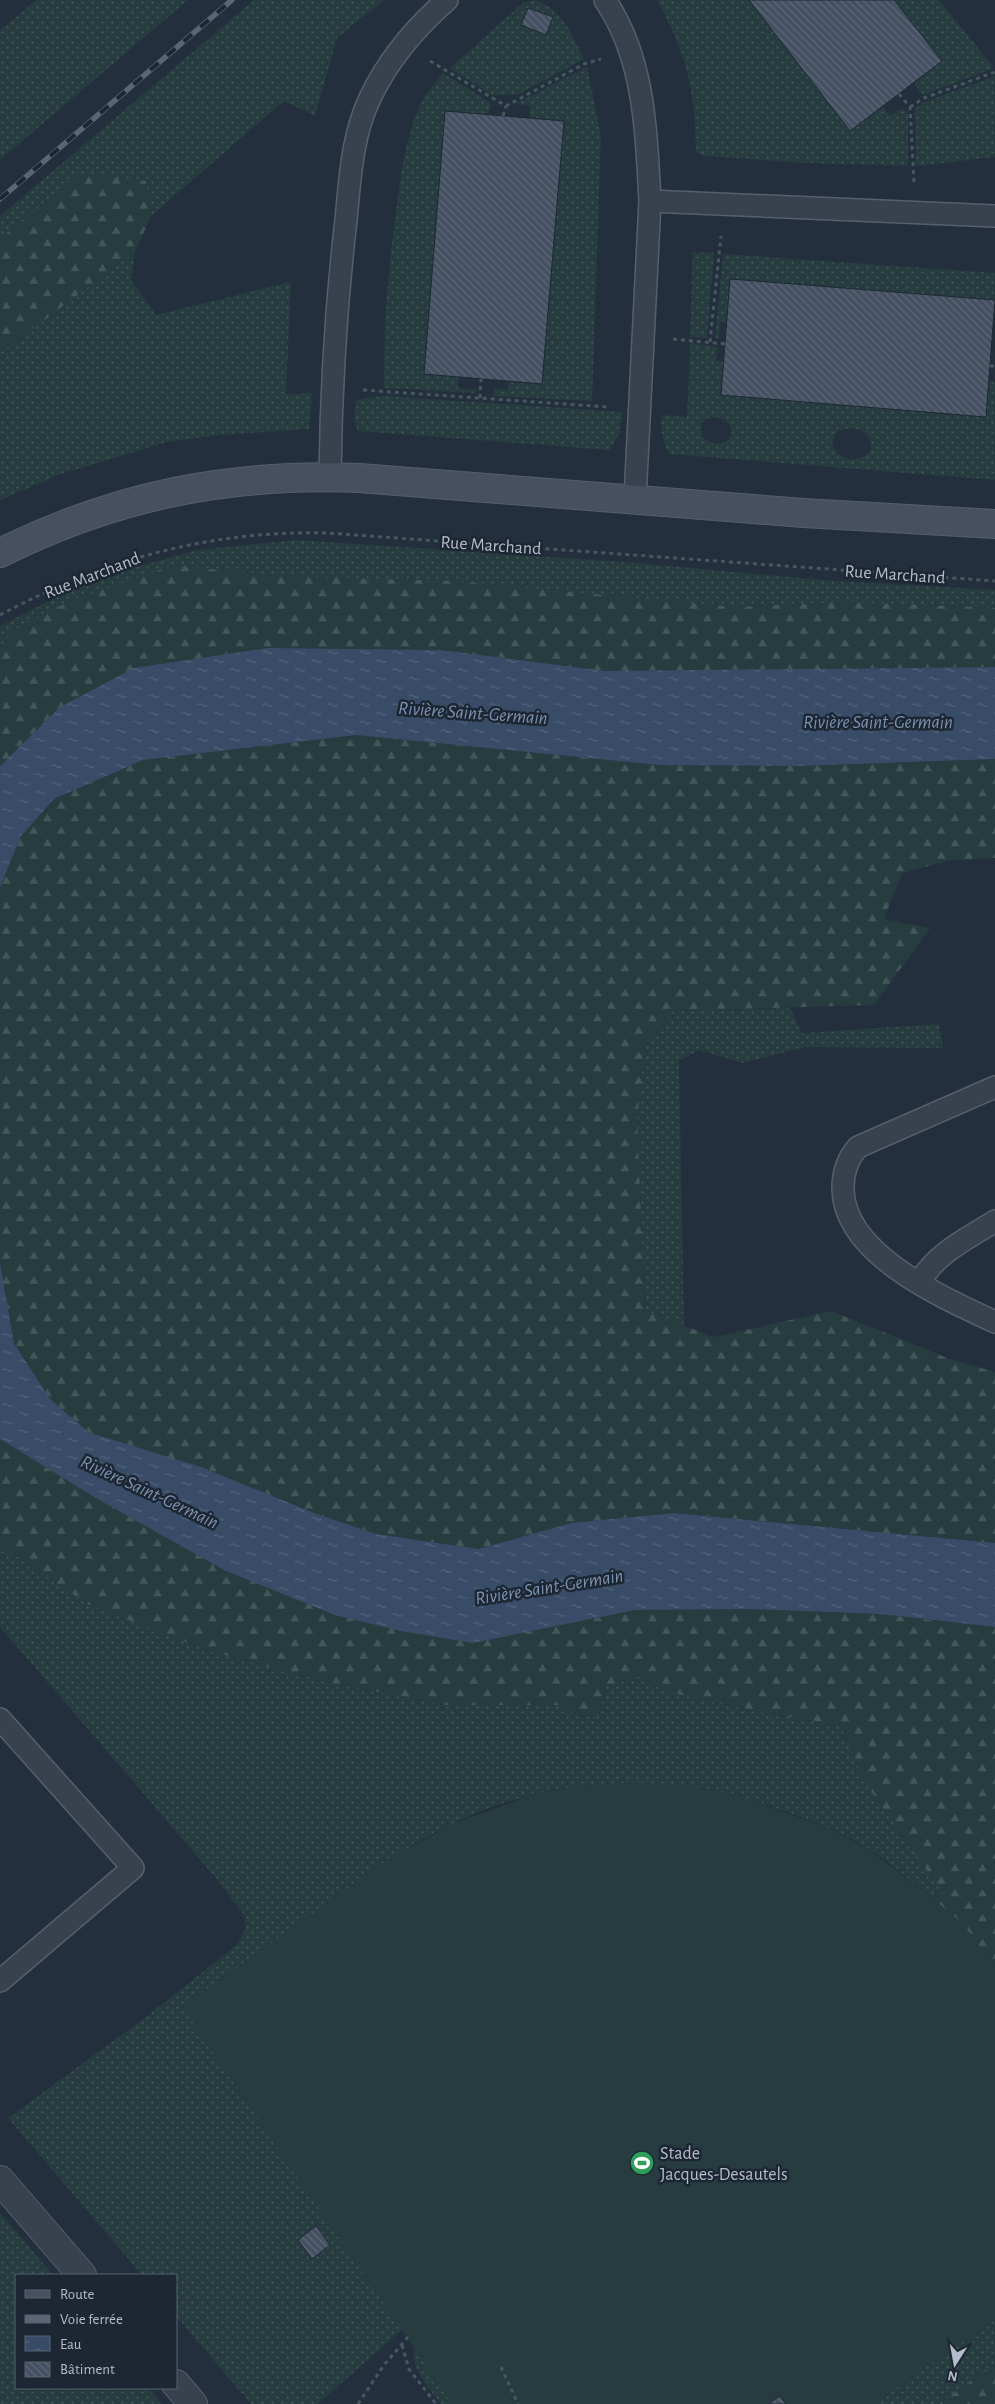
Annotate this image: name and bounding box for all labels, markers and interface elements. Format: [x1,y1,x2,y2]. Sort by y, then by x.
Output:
street label: Rue Marchand [440,533,542,559]
street label: Rue Marchand [42,549,143,602]
street label: Rue Marchand [844,562,946,588]
water label: Rivière Saint-Germain [398,699,548,728]
water label: Rivière Saint-Germain [803,713,953,732]
water label: Rivière Saint-Germain [78,1452,221,1533]
water label: Rivière Saint-Germain [474,1566,625,1609]
place label: Stade Jacques-Desautels [660,2145,788,2184]
sports icon: Stade Jacques-Desautels [629,2150,655,2176]
legend [15,2274,178,2389]
text: Route [60,2287,94,2302]
text: Voie ferrée [60,2312,123,2327]
text: Eau [60,2337,82,2352]
north arrow [930,2339,980,2389]
text: Bâtiment [60,2362,115,2377]
text: N [947,2368,959,2384]

